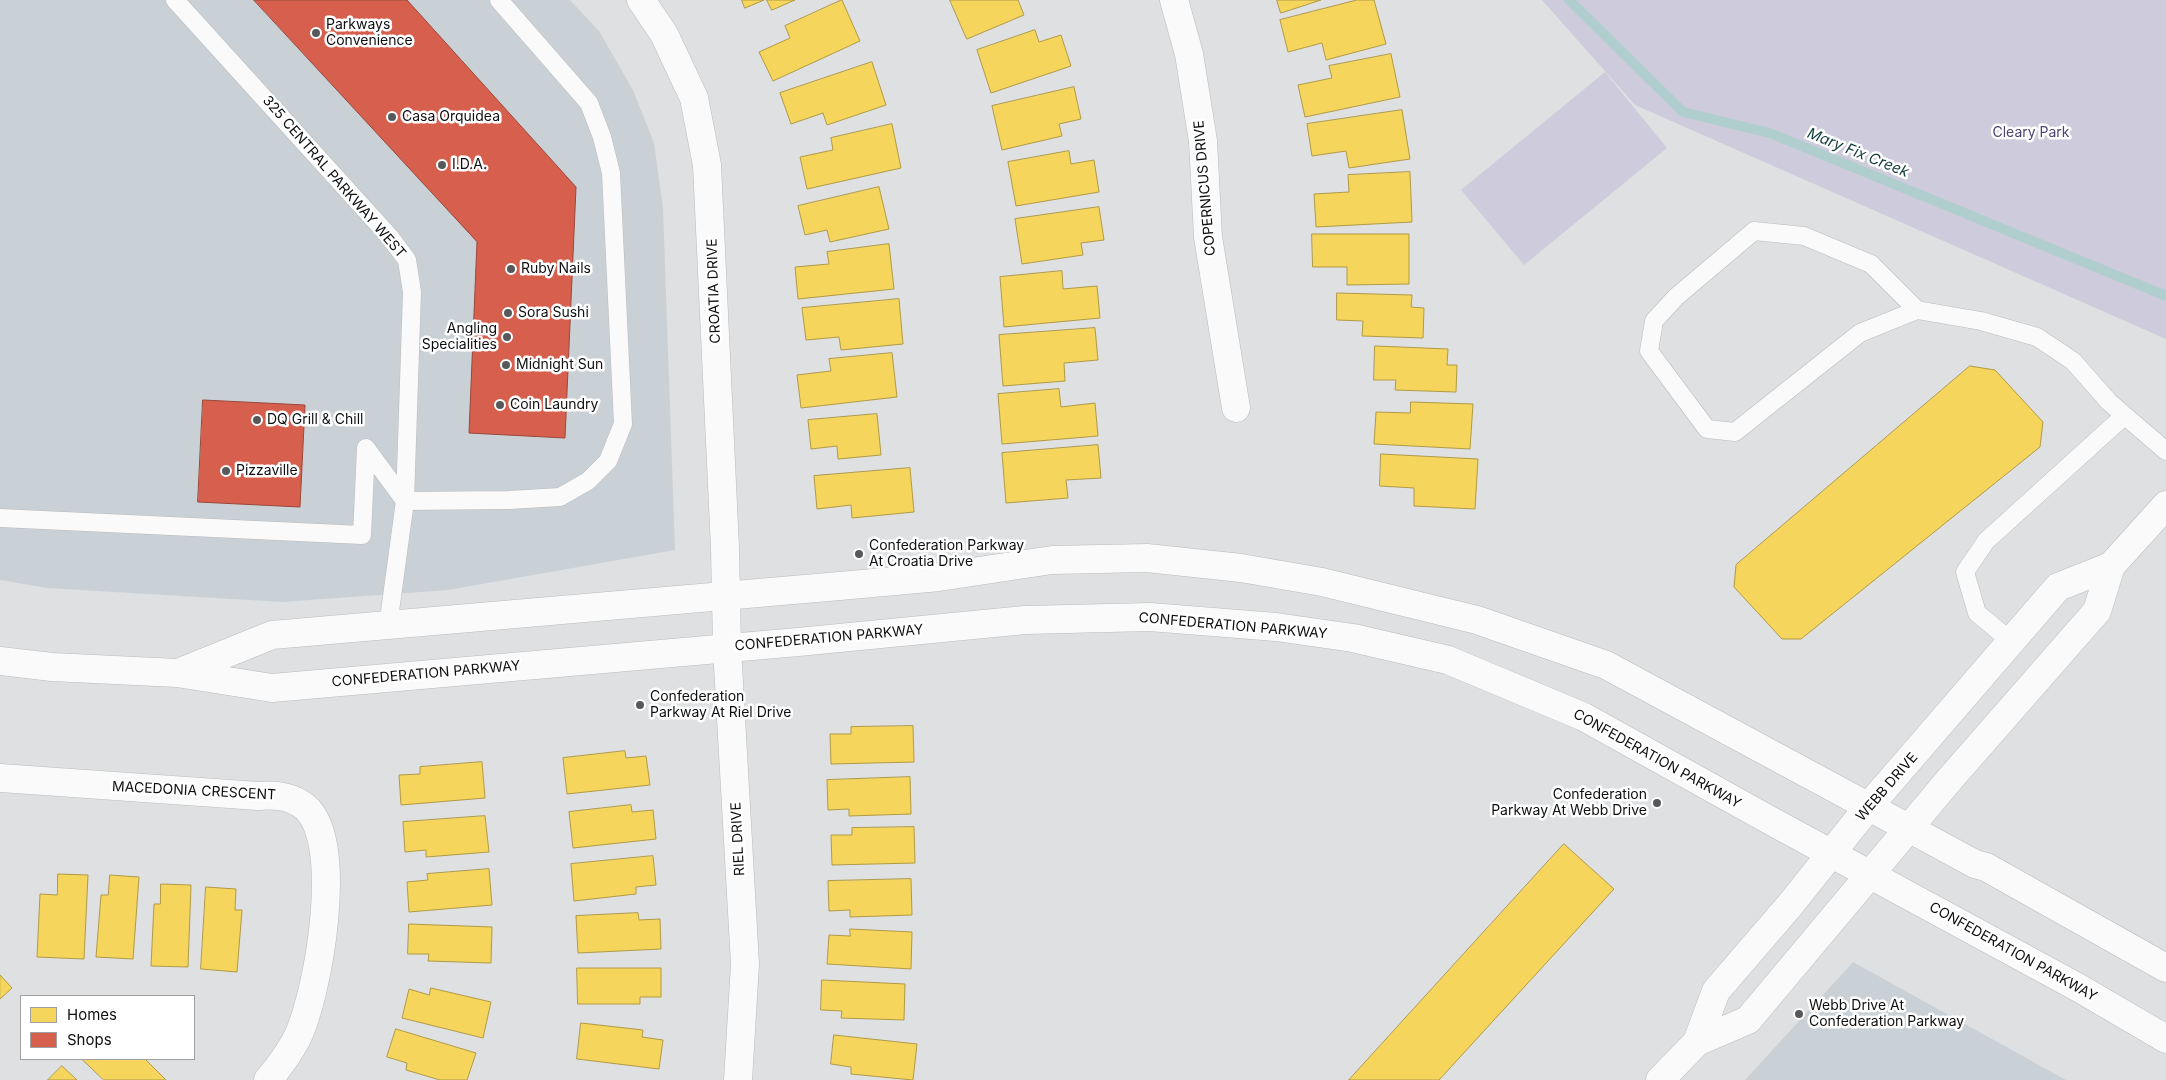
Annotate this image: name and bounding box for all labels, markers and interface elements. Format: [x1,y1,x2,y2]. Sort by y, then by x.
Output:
place label: Parkways Convenience [326,17,413,49]
marker: Parkways Convenience [310,27,322,39]
street label: 325 CENTRAL PARKWAY WEST [259,92,409,262]
place label: Casa Orquidea [402,109,500,125]
marker: Casa Orquidea [386,111,398,123]
street label: COPERNICUS DRIVE [1191,119,1219,257]
water label: Mary Fix Creek [1805,124,1911,182]
park label: Cleary Park [1992,125,2070,141]
place label: I.D.A. [452,157,487,173]
marker: I.D.A. [436,159,448,171]
street label: CROATIA DRIVE [704,238,724,344]
place label: Ruby Nails [521,261,591,277]
marker: Ruby Nails [505,263,517,275]
place label: Sora Sushi [518,305,589,321]
marker: Sora Sushi [502,307,514,319]
place label: Angling Specialities [422,321,497,354]
marker: Angling Specialities [501,331,513,343]
place label: Midnight Sun [516,357,603,373]
marker: Midnight Sun [500,359,512,371]
place label: Coin Laundry [510,397,598,413]
marker: Coin Laundry [494,399,506,411]
place label: DQ Grill & Chill [267,412,363,428]
marker: DQ Grill & Chill [251,414,263,426]
place label: Pizzaville [236,463,298,479]
marker: Pizzaville [220,465,232,477]
place label: Confederation Parkway At Croatia Drive [869,538,1024,570]
marker: Confederation Parkway At Croatia Drive [853,548,865,560]
street label: CONFEDERATION PARKWAY [1138,609,1328,643]
street label: CONFEDERATION PARKWAY [734,621,924,655]
street label: CONFEDERATION PARKWAY [331,657,521,691]
place label: Confederation Parkway At Riel Drive [650,689,791,722]
marker: Confederation Parkway At Riel Drive [634,699,646,711]
street label: CONFEDERATION PARKWAY [1570,706,1744,812]
street label: WEBB DRIVE [1853,749,1921,825]
street label: MACEDONIA CRESCENT [112,778,276,804]
place label: Confederation Parkway At Webb Drive [1491,787,1647,820]
marker: Confederation Parkway At Webb Drive [1651,797,1663,809]
street label: RIEL DRIVE [728,802,748,876]
street label: CONFEDERATION PARKWAY [1926,899,2100,1005]
legend [20,995,195,1060]
place label: Webb Drive At Confederation Parkway [1809,998,1964,1030]
text: Homes [67,1005,117,1024]
marker: Webb Drive At Confederation Parkway [1793,1008,1805,1020]
text: Shops [67,1030,112,1049]

